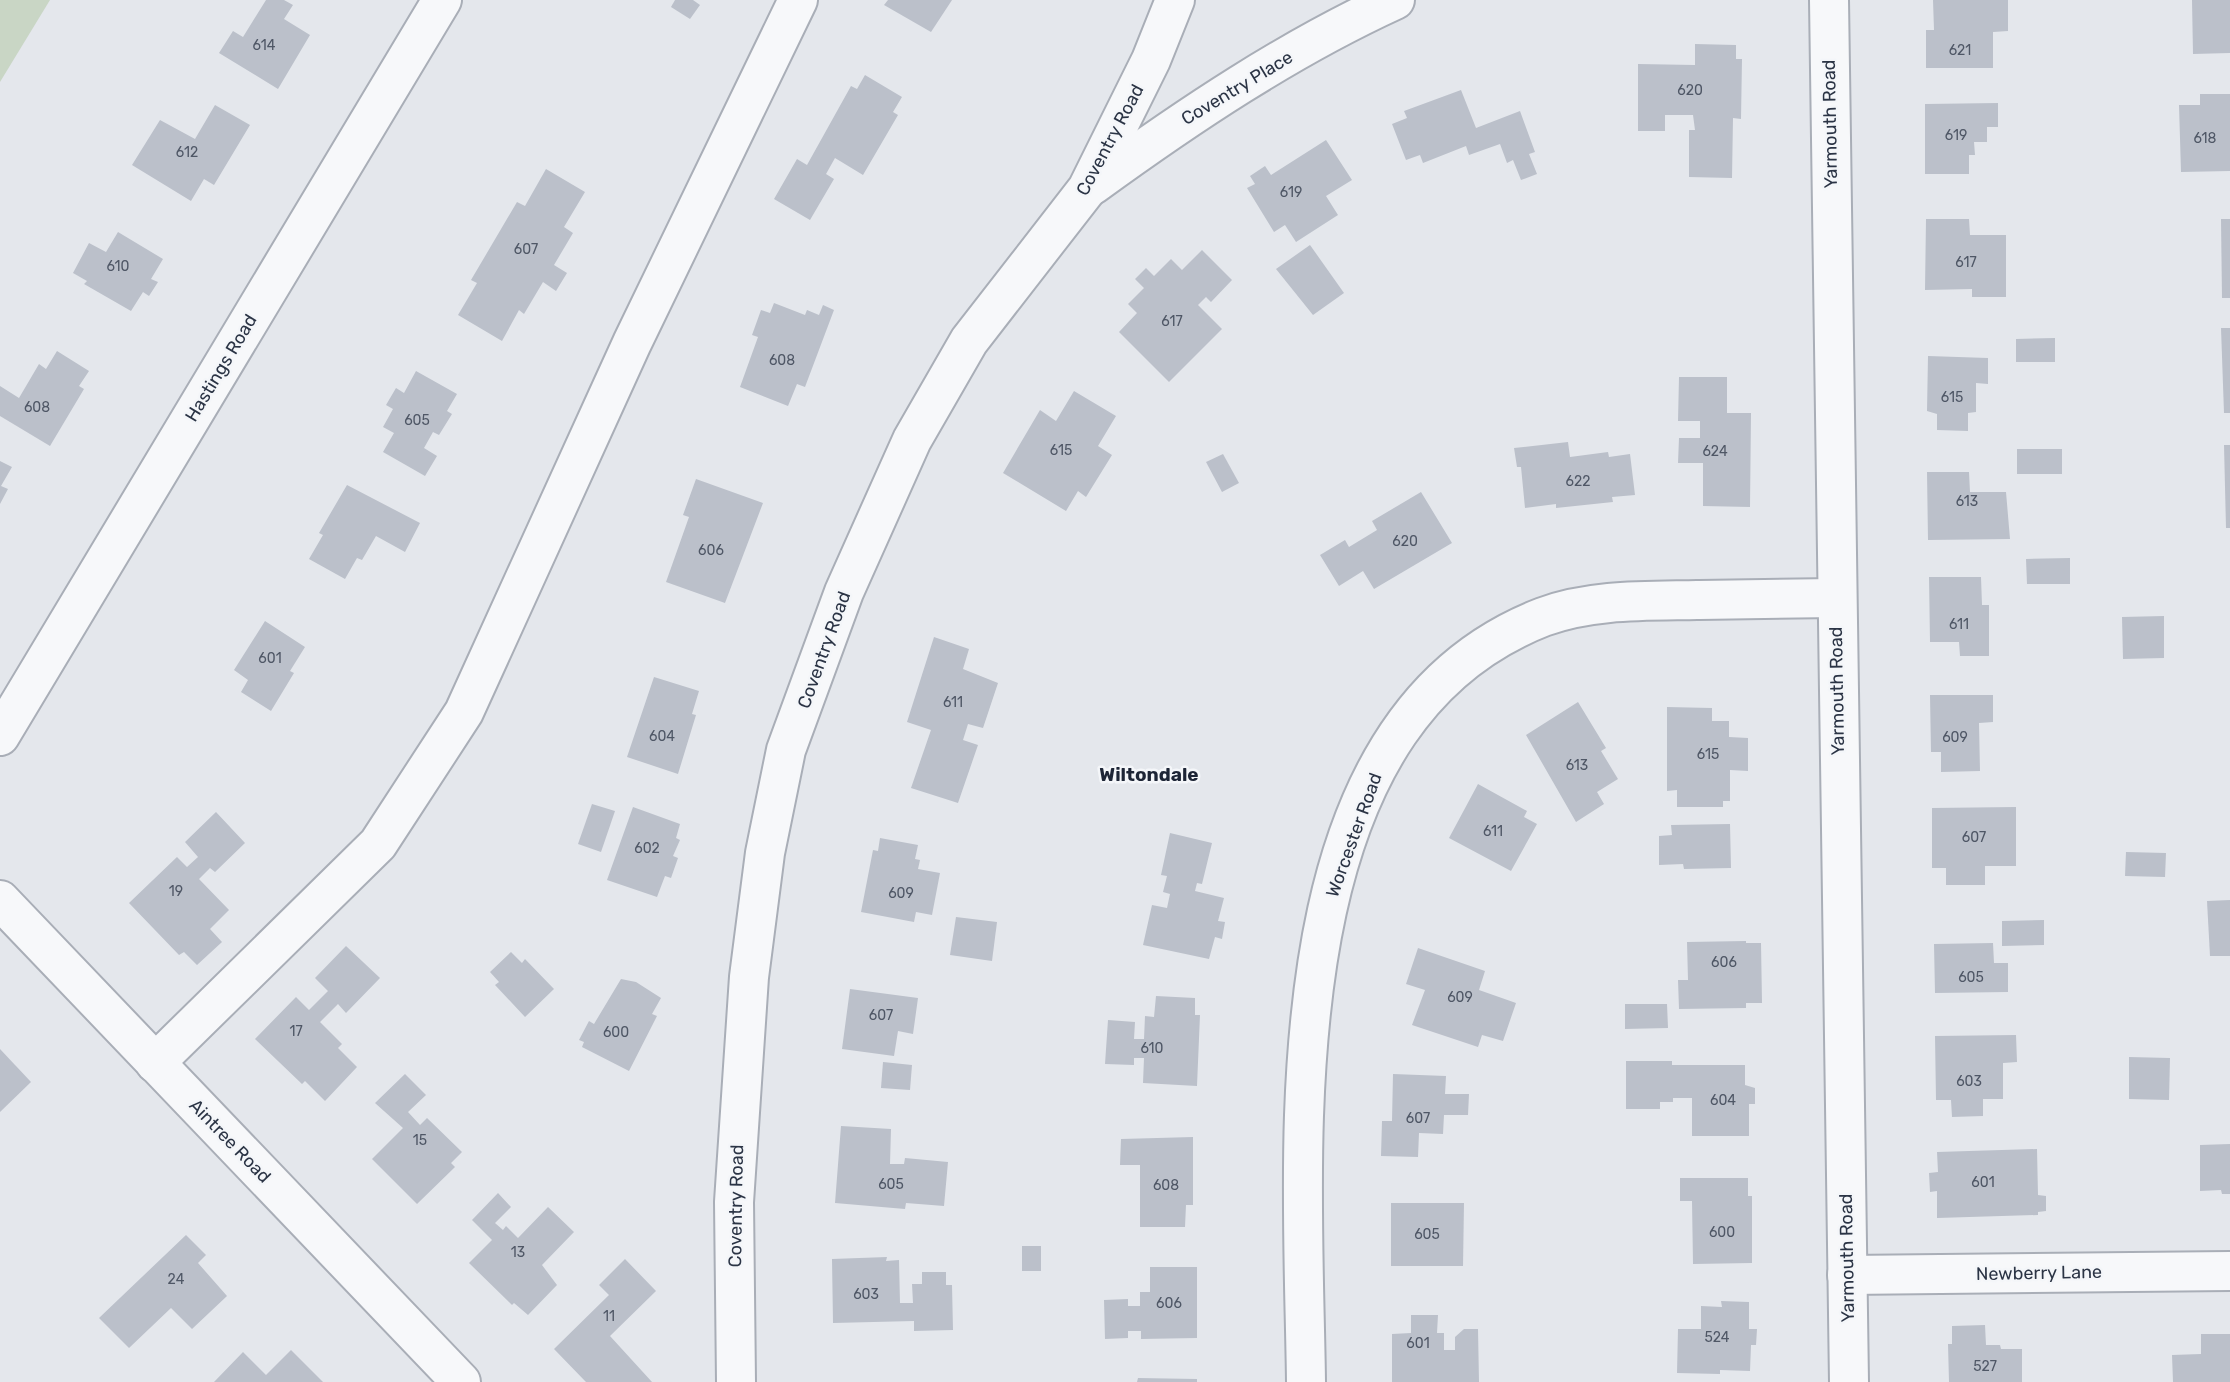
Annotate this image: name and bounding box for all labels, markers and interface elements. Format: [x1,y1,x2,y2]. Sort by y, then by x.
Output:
house number: 614 [253,37,276,54]
house number: 621 [1949,42,1971,59]
street label: Coventry Place [1177,46,1297,130]
street label: Yarmouth Road [1818,59,1842,189]
street label: Coventry Road [1071,81,1149,199]
house number: 620 [1677,82,1703,99]
house number: 619 [1945,127,1967,144]
house number: 618 [2193,130,2217,147]
house number: 612 [176,144,198,161]
house number: 619 [1280,184,1302,201]
house number: 607 [514,241,538,258]
house number: 617 [1955,254,1977,271]
house number: 610 [107,258,130,275]
street label: Hastings Road [180,310,262,426]
house number: 617 [1161,313,1183,330]
house number: 608 [769,352,795,369]
house number: 615 [1941,389,1963,406]
house number: 608 [24,399,50,416]
house number: 605 [404,412,430,429]
house number: 615 [1050,442,1072,459]
house number: 624 [1702,443,1728,460]
house number: 622 [1566,473,1590,490]
house number: 613 [1956,493,1978,510]
house number: 620 [1392,533,1418,550]
house number: 606 [698,542,724,559]
street label: Coventry Road [793,588,855,712]
house number: 611 [1949,616,1969,633]
street label: Yarmouth Road [1825,626,1849,756]
house number: 601 [258,650,282,667]
house number: 611 [943,694,963,711]
house number: 604 [649,728,675,745]
house number: 609 [1942,729,1968,746]
house number: 615 [1697,746,1719,763]
house number: 613 [1566,757,1588,774]
district label: Wiltondale [1099,763,1199,786]
street label: Worcester Road [1321,770,1387,900]
house number: 611 [1483,823,1503,840]
house number: 607 [1962,829,1986,846]
house number: 602 [634,840,660,857]
house number: 19 [169,883,183,900]
house number: 609 [888,885,914,902]
house number: 606 [1711,954,1737,971]
house number: 605 [1958,969,1984,986]
house number: 609 [1447,989,1473,1006]
house number: 607 [869,1007,893,1024]
house number: 17 [289,1023,303,1040]
house number: 600 [603,1024,629,1041]
house number: 610 [1141,1040,1164,1057]
house number: 603 [1956,1073,1982,1090]
house number: 604 [1710,1092,1736,1109]
street label: Aintree Road [185,1094,275,1188]
house number: 607 [1406,1110,1430,1127]
house number: 15 [413,1132,427,1149]
street label: Coventry Road [724,1144,748,1268]
house number: 601 [1971,1174,1995,1191]
house number: 605 [878,1176,904,1193]
house number: 608 [1153,1177,1179,1194]
street label: Yarmouth Road [1835,1193,1859,1323]
house number: 600 [1709,1224,1735,1241]
house number: 605 [1414,1226,1440,1243]
house number: 13 [511,1244,525,1261]
street label: Newberry Lane [1976,1261,2102,1285]
house number: 24 [168,1271,185,1288]
house number: 603 [853,1286,879,1303]
house number: 606 [1156,1295,1182,1312]
house number: 11 [603,1308,615,1325]
house number: 524 [1704,1329,1730,1346]
house number: 601 [1406,1335,1430,1352]
house number: 527 [1973,1358,1997,1375]

